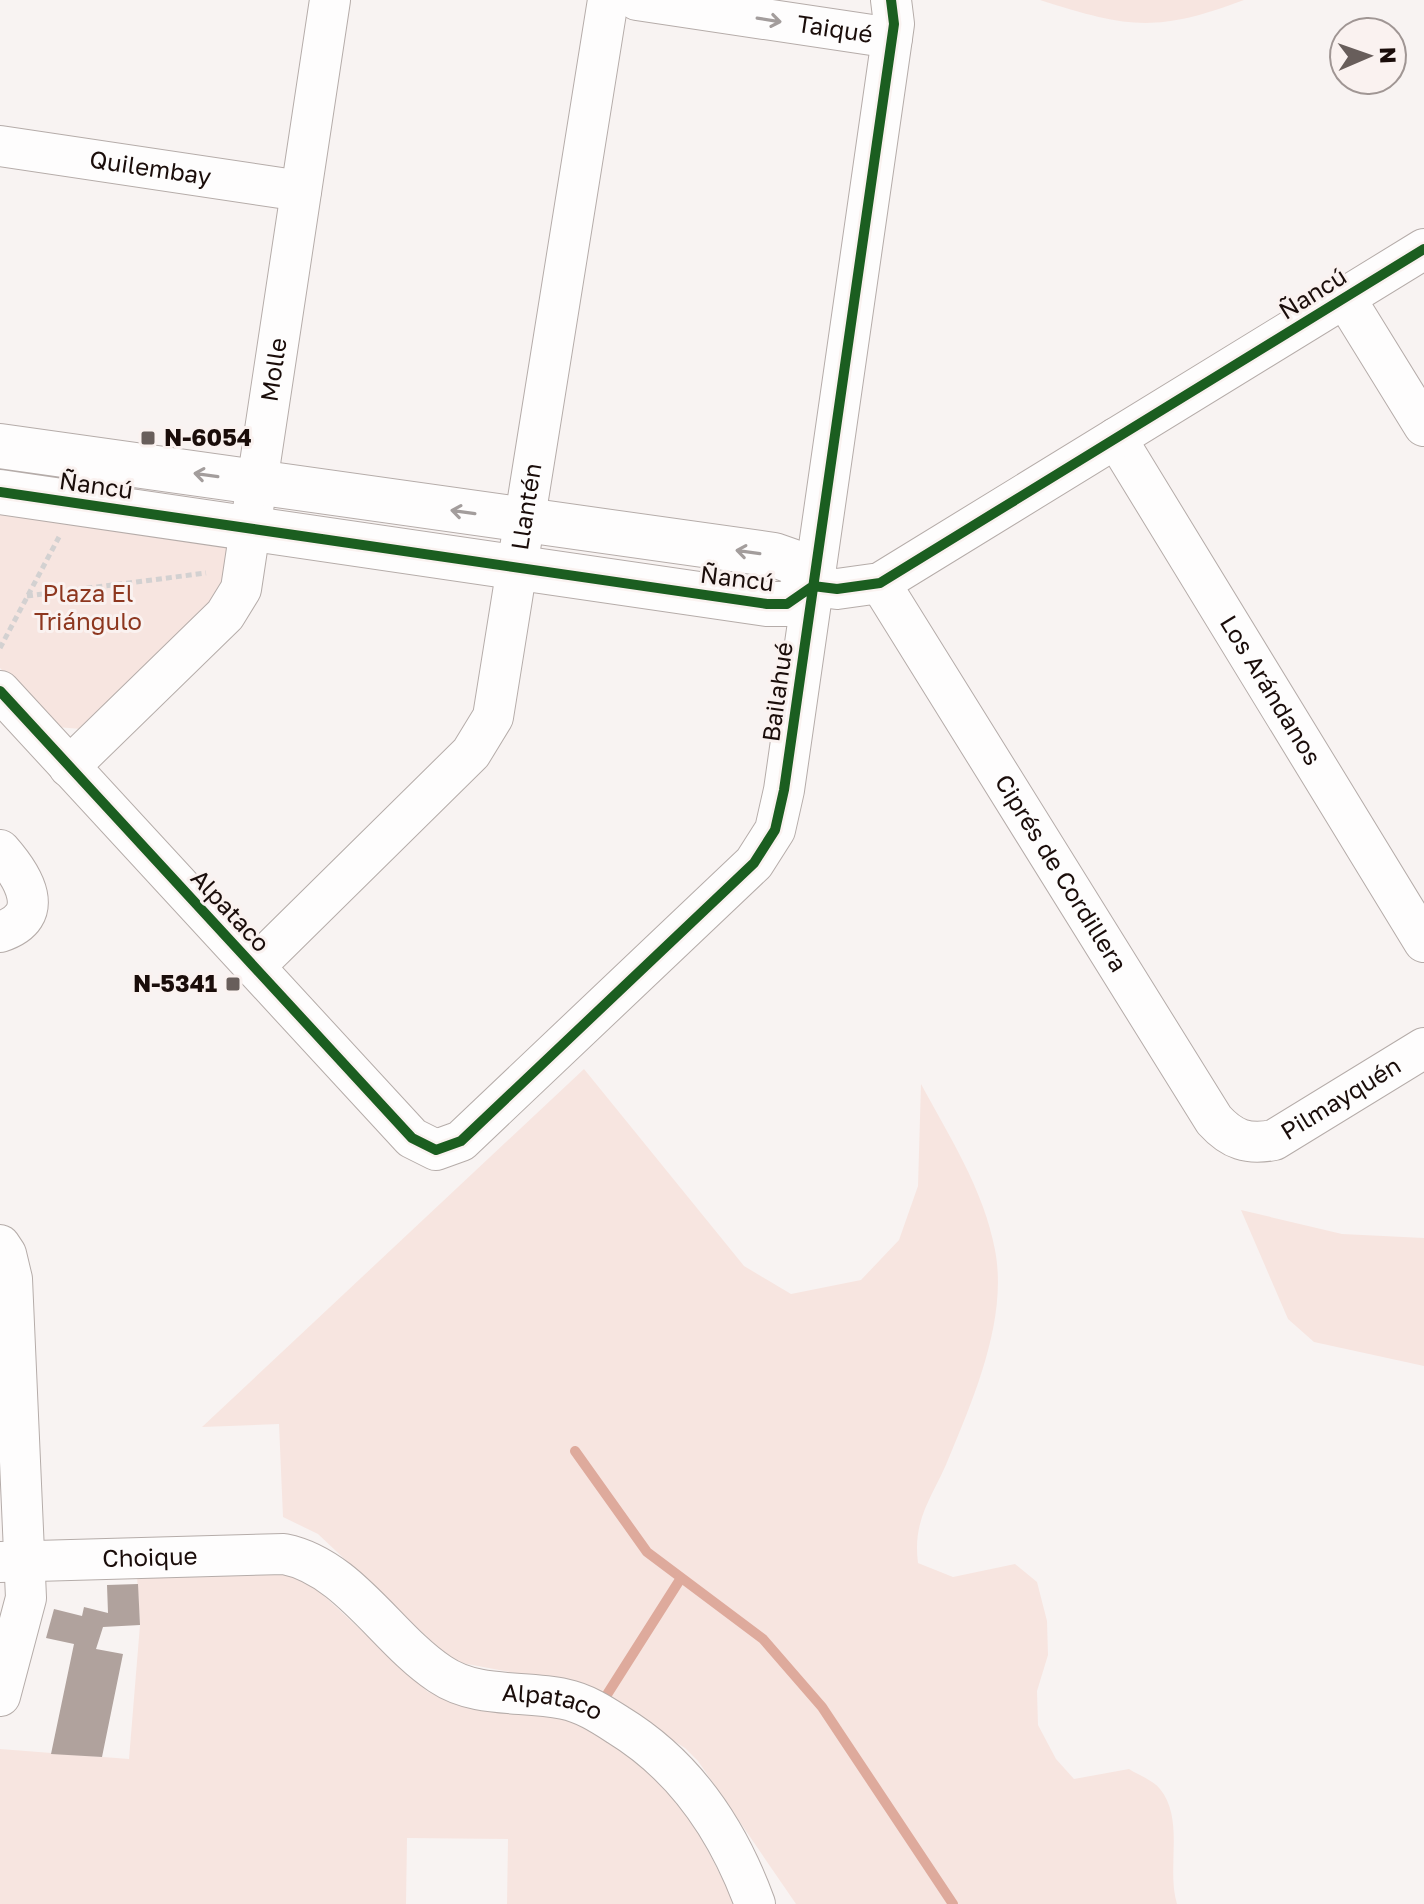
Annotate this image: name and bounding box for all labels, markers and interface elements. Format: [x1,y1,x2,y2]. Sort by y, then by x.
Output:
street label: Taiqué [795,8,875,48]
one-way arrow [756,13,781,28]
north arrow [1328,16,1408,96]
text: N [1375,46,1402,64]
street label: Quilembay [88,144,213,190]
street label: Ñancú [1273,261,1351,325]
street label: Molle [254,336,292,403]
place label: N-6054 [164,422,252,451]
marker: N-6054 [139,429,157,447]
street label: Llantén [504,461,547,552]
street label: Ñancú [57,465,135,504]
one-way arrow [194,467,219,482]
one-way arrow [451,504,476,519]
one-way arrow [736,544,761,559]
street label: Ñancú [699,559,776,596]
park label: Plaza El Triángulo [34,578,142,635]
street label: Los Arándanos [1215,610,1328,770]
street label: Bailahué [755,640,798,744]
street label: Ciprés de Cordillera [990,769,1134,977]
street label: Alpataco [186,863,276,957]
place label: N-5341 [133,968,217,997]
marker: N-5341 [224,975,242,993]
street label: Pilmayquén [1275,1050,1405,1145]
street label: Choique [102,1540,198,1572]
street label: Alpataco [501,1677,608,1725]

